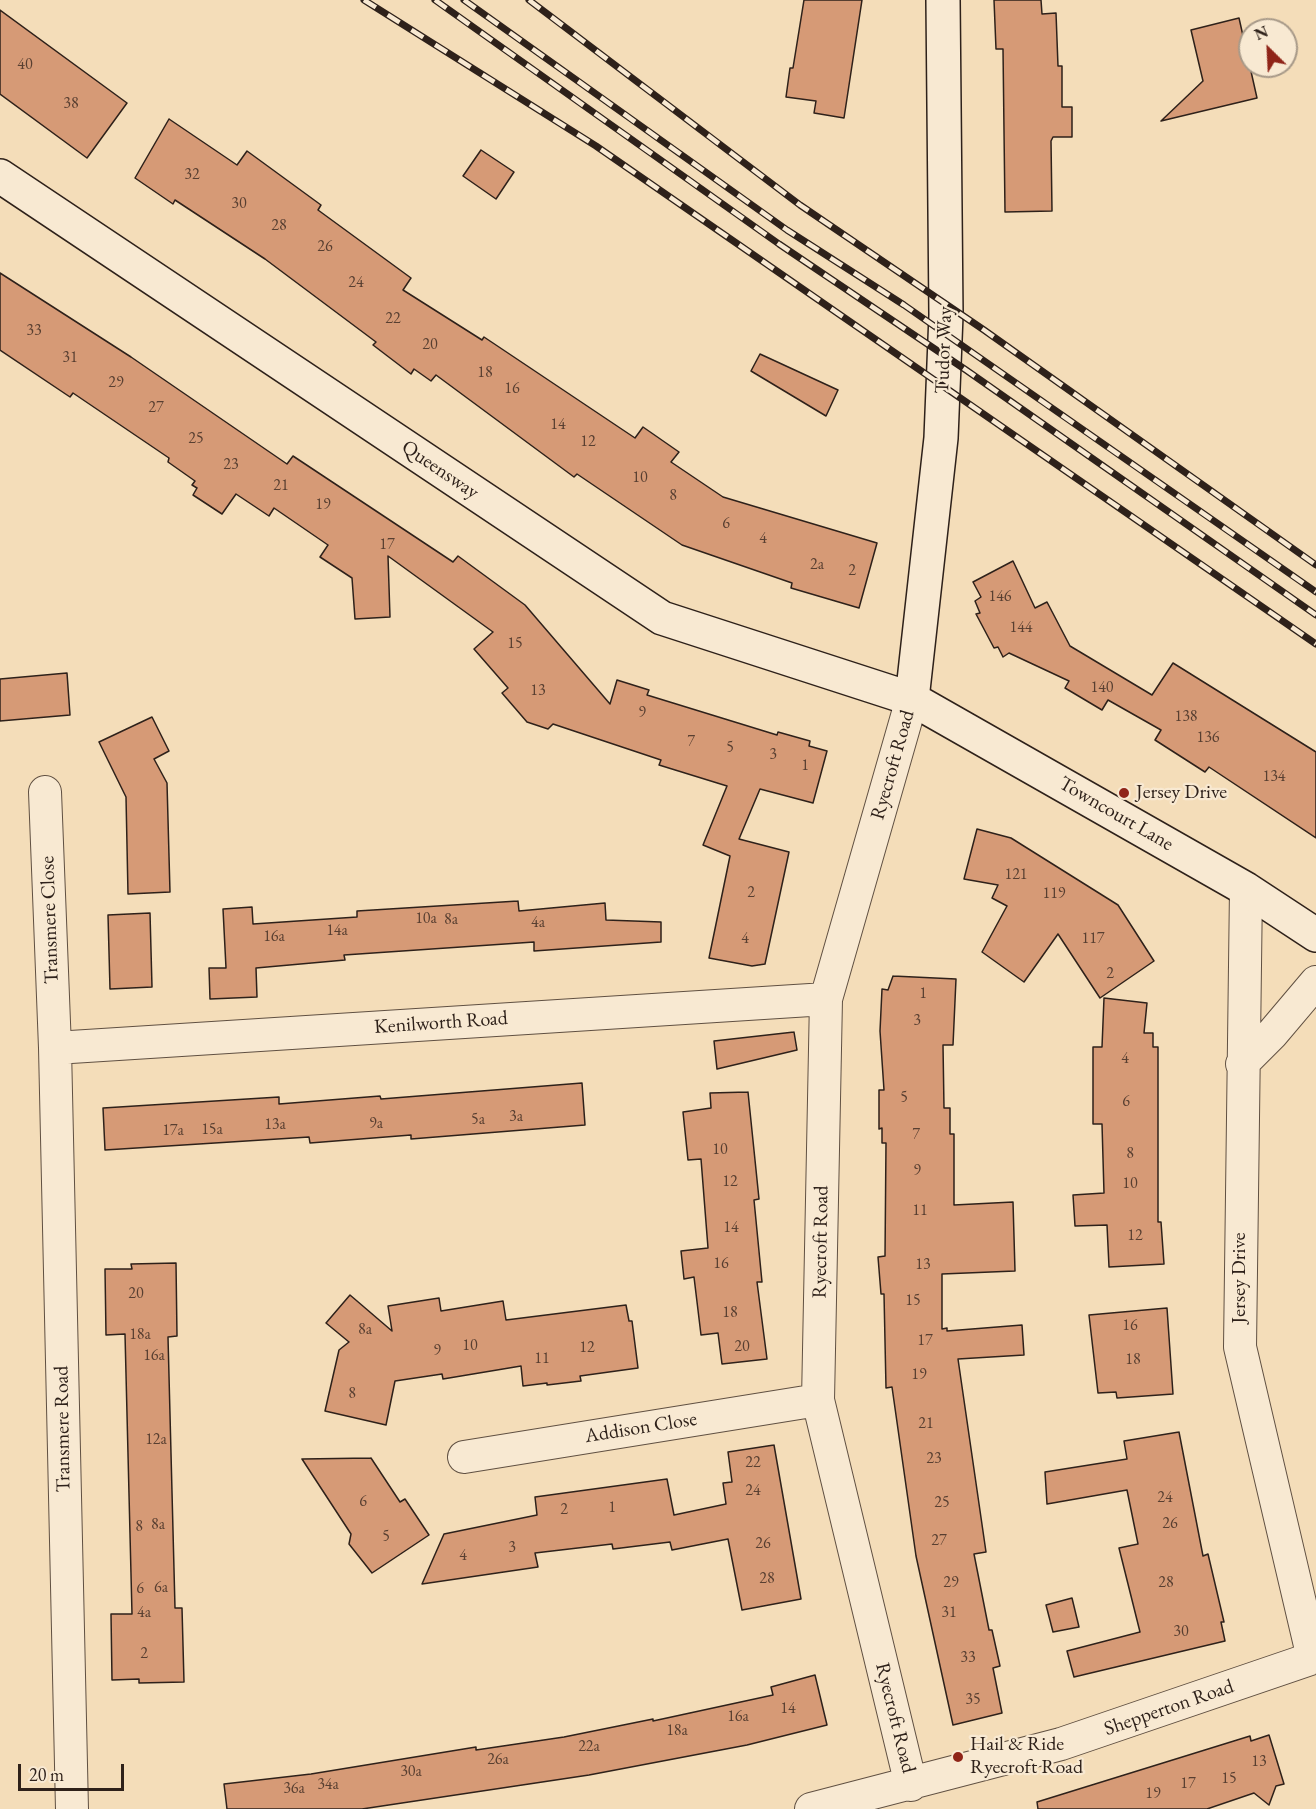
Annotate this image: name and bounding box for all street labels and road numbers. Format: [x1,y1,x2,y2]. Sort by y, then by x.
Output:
street label: Tudor Way [930,306,958,394]
street label: Queensway [397,435,483,505]
street label: Ryecroft Road [866,707,920,823]
street label: Towncourt Lane [1054,772,1178,856]
street label: Transmere Close [36,856,64,984]
street label: Kenilworth Road [373,1006,509,1040]
street label: Ryecroft Road [808,1185,834,1299]
street label: Jersey Drive [1228,1232,1252,1324]
street label: Transmere Road [50,1365,76,1493]
street label: Addison Close [583,1407,699,1449]
street label: Ryecroft Road [870,1660,920,1776]
street label: Shepperton Road [1101,1675,1237,1741]

